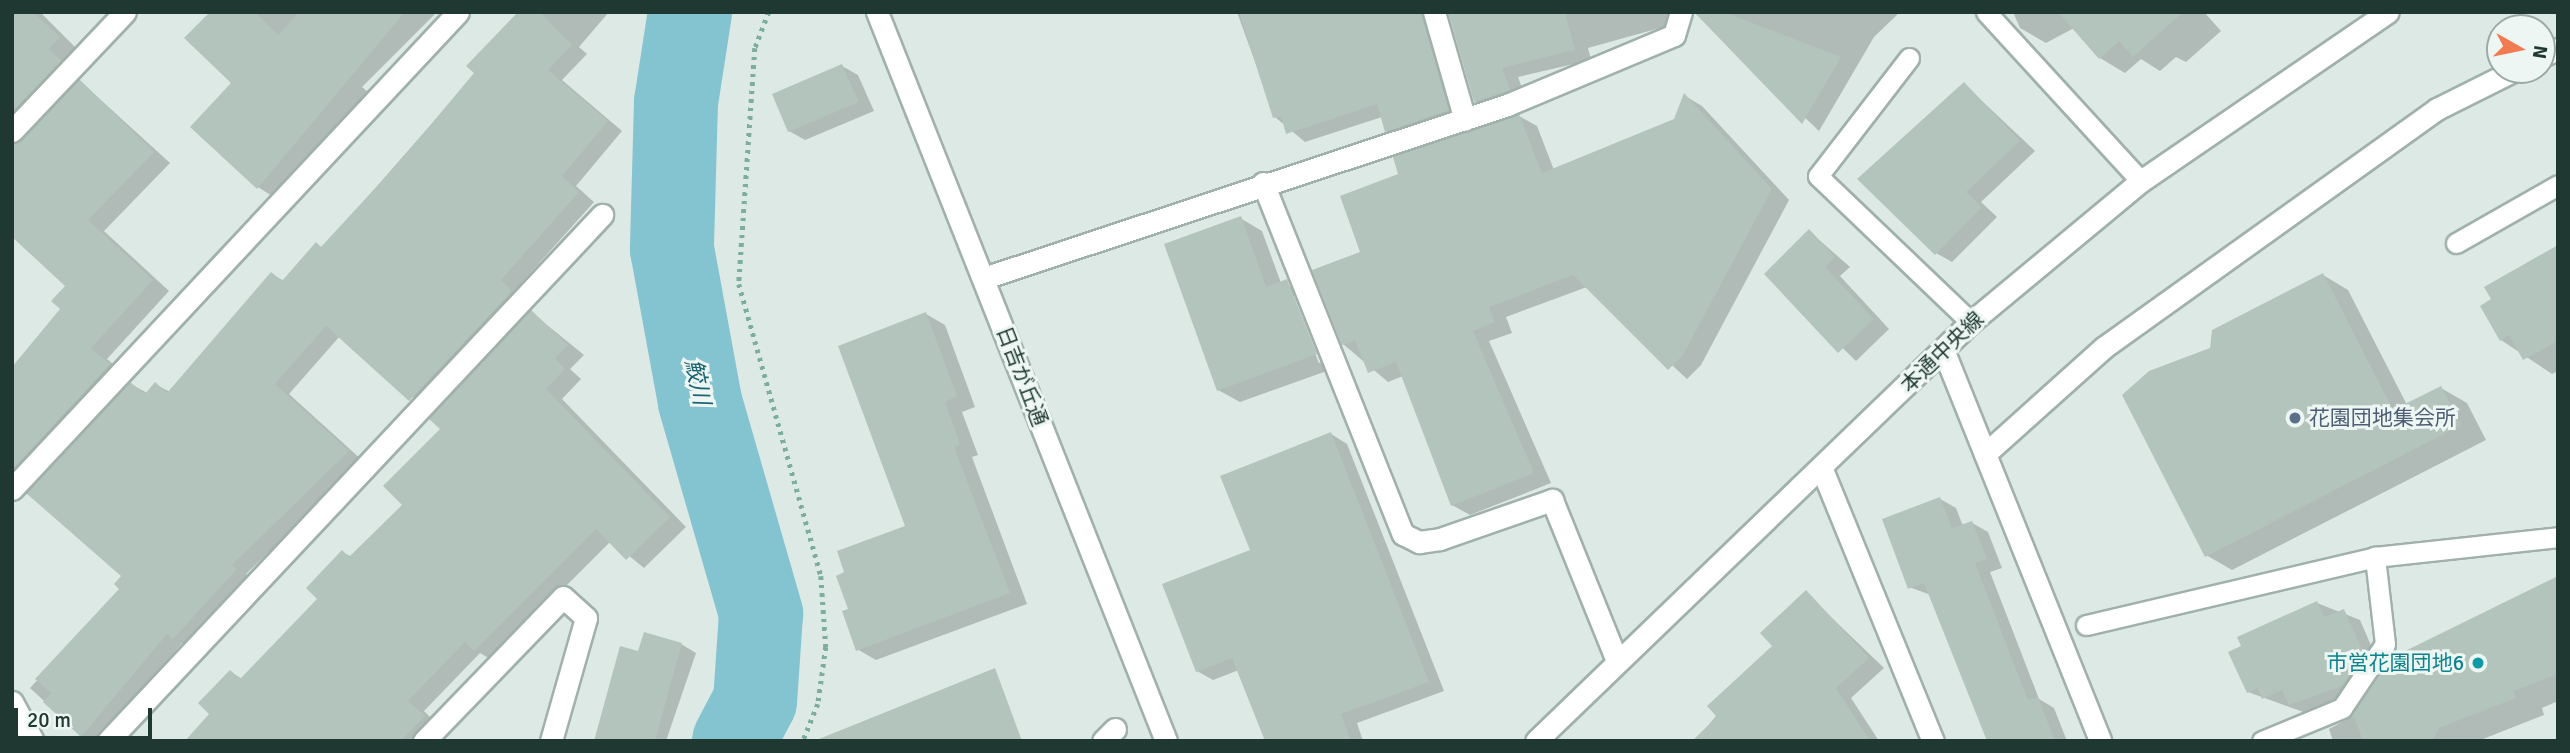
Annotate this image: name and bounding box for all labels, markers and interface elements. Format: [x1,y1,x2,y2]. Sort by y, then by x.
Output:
north arrow [2486,14,2556,84]
text: N [2527,44,2553,60]
street label: 本通中央線 [1895,306,1989,398]
street label: 日吉が丘通 [991,322,1053,430]
water label: 鮫川 [679,357,715,407]
place label: 花園団地集会所 [2309,405,2456,431]
marker: 花園団地集会所 [2287,410,2303,426]
place label: 市営花園団地6 [2327,650,2464,676]
marker: 市営花園団地6 [2470,655,2486,671]
scale bar [18,694,156,738]
text: 20 m [27,707,71,733]

